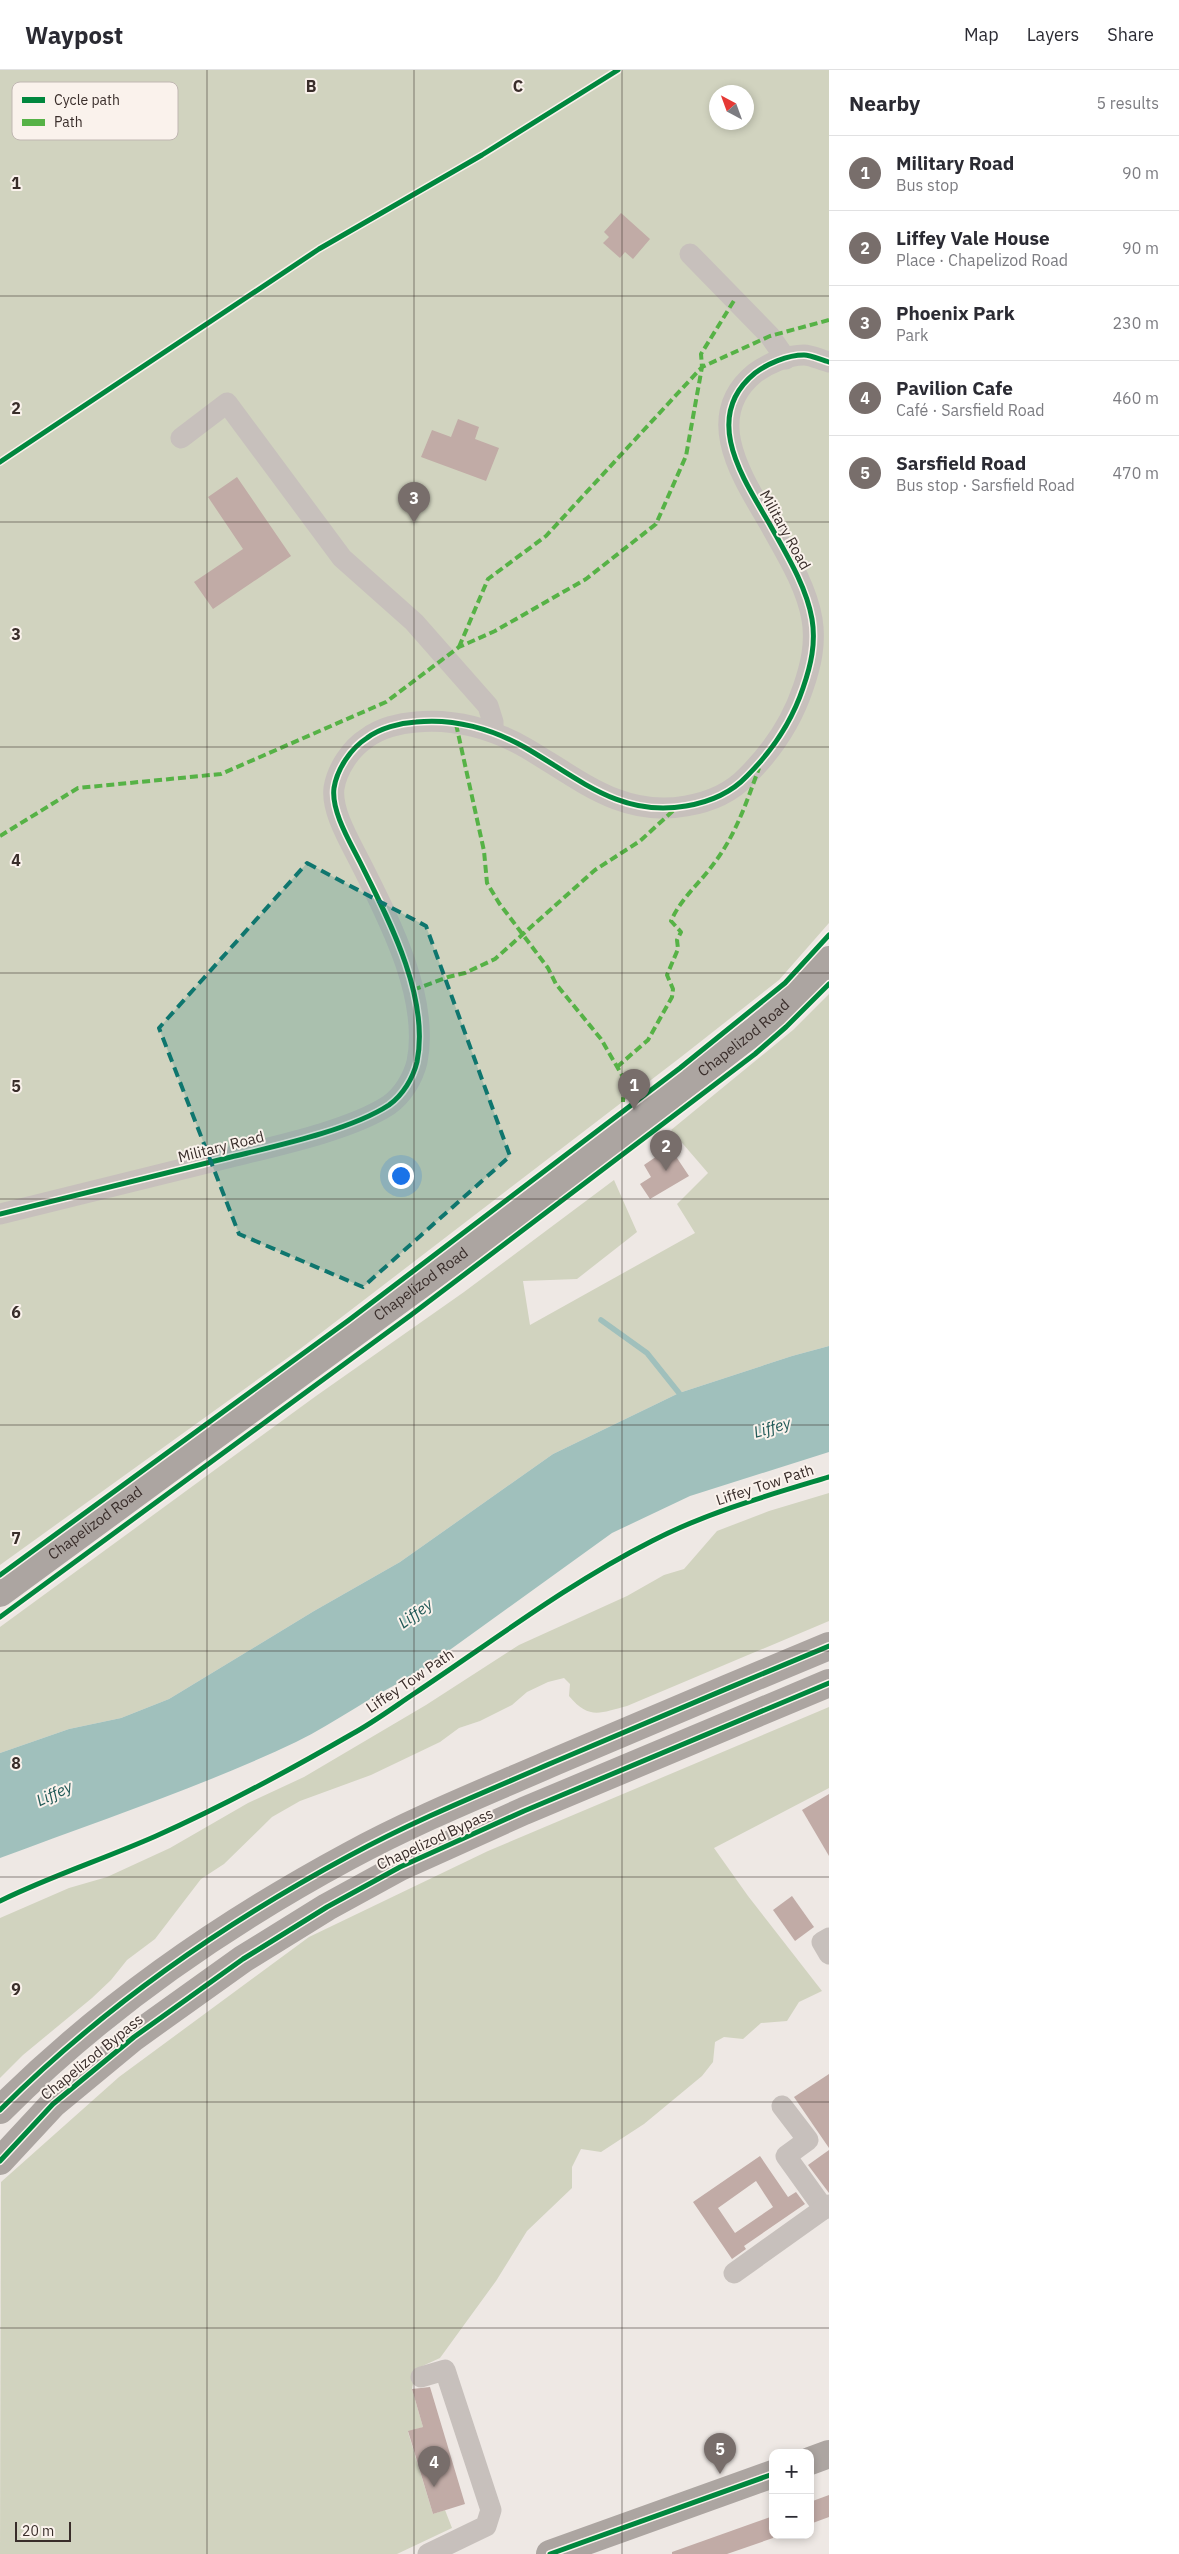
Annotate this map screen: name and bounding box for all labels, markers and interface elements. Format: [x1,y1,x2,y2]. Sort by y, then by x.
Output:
text: Waypost [25,19,123,51]
text: Map [964,23,999,46]
text: Layers [1027,23,1079,46]
text: Share [1107,23,1154,46]
text: B [306,76,317,96]
text: C [513,76,523,96]
legend [12,82,178,140]
north arrow [709,85,754,130]
text: Nearby [849,89,920,117]
text: Cycle path [54,91,120,109]
text: 5 results [1096,93,1159,113]
text: Path [54,113,83,131]
text: Military Road [896,151,1014,175]
text: 1 [860,163,870,183]
text: 90 m [1122,163,1159,183]
text: 1 [11,173,21,193]
text: Bus stop [896,175,959,195]
text: Liffey Vale House [896,226,1050,250]
text: 2 [860,238,870,258]
text: 90 m [1122,238,1159,258]
text: Place · Chapelizod Road [896,250,1068,270]
text: Phoenix Park [896,301,1015,325]
text: 3 [860,313,870,333]
text: 230 m [1112,313,1159,333]
text: Park [896,325,928,345]
text: Pavilion Cafe [896,376,1013,400]
text: 4 [860,388,870,408]
text: 460 m [1112,388,1159,408]
text: 2 [11,398,21,418]
text: Café · Sarsfield Road [896,400,1045,420]
text: Sarsfield Road [896,451,1026,475]
text: 5 [860,463,870,483]
text: 470 m [1112,463,1159,483]
text: Bus stop · Sarsfield Road [896,475,1075,495]
pin: 3 [398,482,430,523]
street label: Military Road [756,487,815,573]
text: 3 [11,624,21,644]
text: 4 [11,850,21,870]
street label: Chapelizod Road [694,995,793,1080]
pin: 1 [618,1069,650,1110]
text: 5 [11,1076,21,1096]
street label: Military Road [176,1127,266,1166]
pin: 2 [650,1130,682,1171]
your location [388,1163,414,1189]
street label: Chapelizod Road [370,1243,472,1325]
text: 6 [11,1302,21,1322]
water label: Liffey [751,1412,794,1442]
street label: Liffey Tow Path [713,1460,816,1509]
street label: Chapelizod Road [44,1482,146,1564]
text: 7 [11,1528,21,1548]
water label: Liffey [394,1593,437,1632]
street label: Liffey Tow Path [362,1644,457,1717]
text: 8 [11,1753,21,1773]
water label: Liffey [33,1775,76,1810]
street label: Chapelizod Bypass [373,1803,496,1874]
text: 9 [11,1979,21,1999]
street label: Chapelizod Bypass [37,2009,147,2104]
pin: 5 [704,2433,736,2474]
pin: 4 [418,2446,450,2487]
map controls [769,2449,814,2539]
button: + [769,2449,814,2494]
button: − [769,2494,814,2539]
scale bar [15,2519,71,2542]
text: 20 m [22,2522,54,2540]

